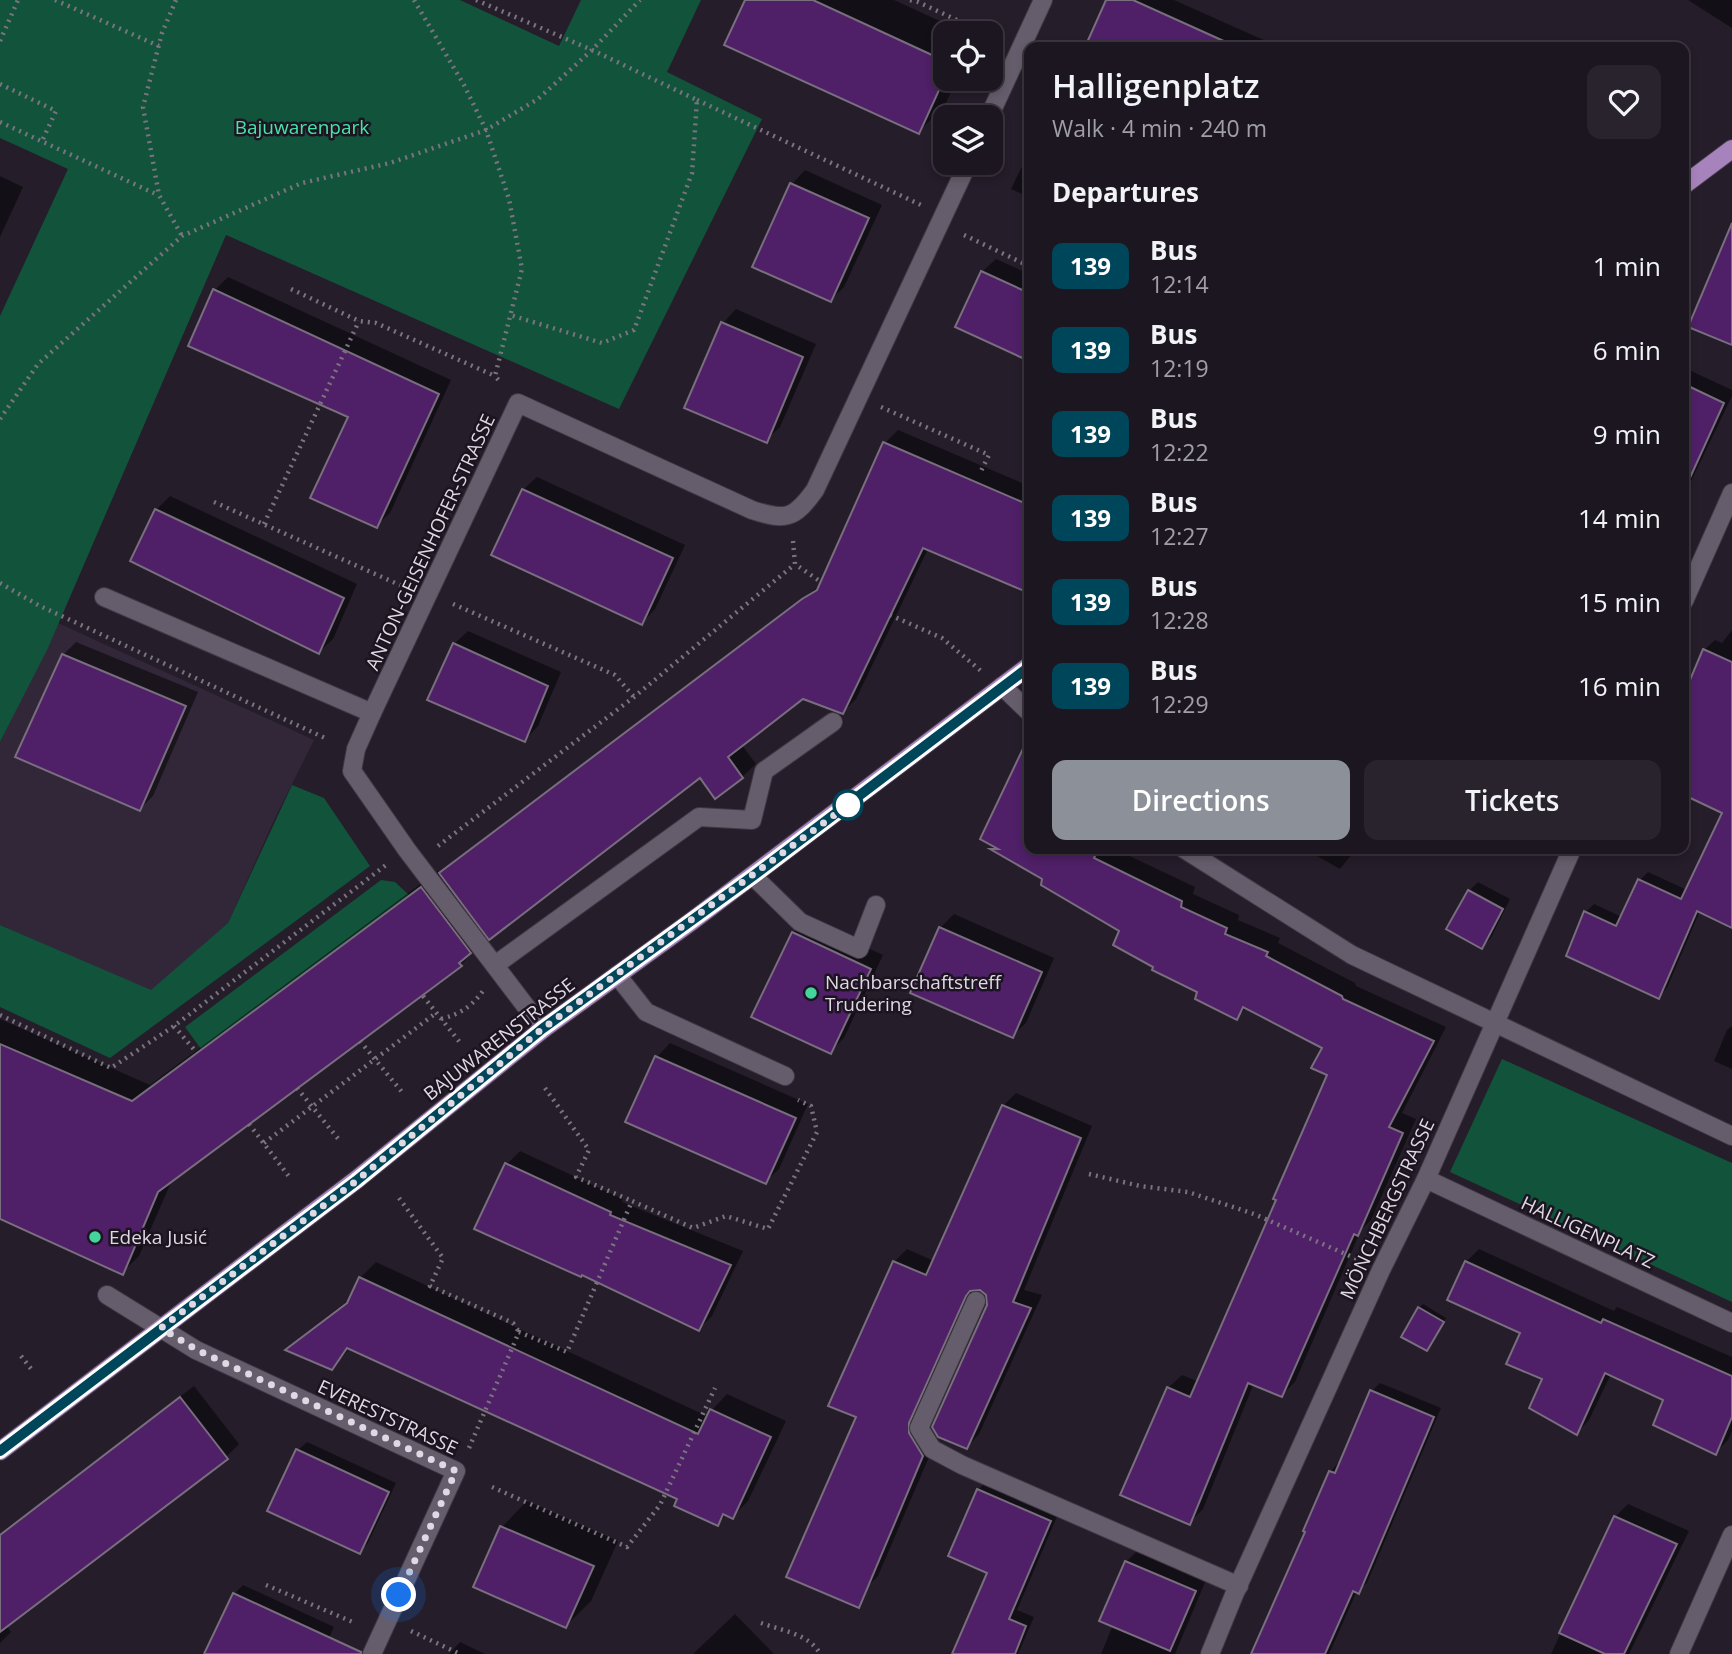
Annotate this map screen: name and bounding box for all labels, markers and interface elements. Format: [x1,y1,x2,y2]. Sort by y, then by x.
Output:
map controls [933,21,1003,175]
button: locate [933,21,1003,91]
text: Halligenplatz [1052,63,1260,108]
button: heart [1587,65,1661,139]
button: layers [933,105,1003,175]
text: Walk · 4 min · 240 m [1052,112,1267,144]
park label: Bajuwarenpark [235,114,369,140]
text: Departures [1052,174,1199,210]
text: Bus [1150,232,1197,268]
text: 1 min [1593,248,1661,284]
text: 139 [1070,249,1111,282]
text: 12:14 [1150,268,1209,300]
text: Bus [1150,316,1197,352]
text: 6 min [1593,332,1661,368]
text: 139 [1070,333,1111,366]
text: 12:19 [1150,352,1209,384]
text: Bus [1150,400,1197,436]
street label: ANTON-GEISENHOFER-STRASSE [359,410,501,674]
text: 9 min [1593,416,1661,452]
text: 139 [1070,417,1111,450]
text: 12:22 [1150,436,1209,468]
text: Bus [1150,484,1197,520]
text: 14 min [1578,500,1661,536]
text: 139 [1070,501,1111,534]
text: 12:27 [1150,520,1209,552]
text: Bus [1150,568,1197,604]
text: 15 min [1578,584,1661,620]
text: 139 [1070,585,1111,618]
text: 12:28 [1150,604,1209,636]
text: Bus [1150,652,1197,688]
text: 16 min [1578,668,1661,704]
text: 139 [1070,669,1111,702]
text: 12:29 [1150,688,1209,720]
button: Directions [1052,760,1350,840]
button: Tickets [1364,760,1661,840]
unlabelled marker [833,790,863,820]
place label: Nachbarschaftstreff Trudering [825,969,1002,1017]
street label: BAJUWARENSTRASSE [418,972,580,1106]
marker: Nachbarschaftstreff Trudering [803,985,819,1001]
street label: MÖNCHBERGSTRASSE [1334,1114,1440,1304]
street label: HALLIGENPLATZ [1517,1190,1659,1274]
place label: Edeka Jusić [109,1224,207,1250]
marker: Edeka Jusić [87,1229,103,1245]
street label: EVERESTSTRASSE [314,1373,462,1461]
your location [381,1577,416,1612]

